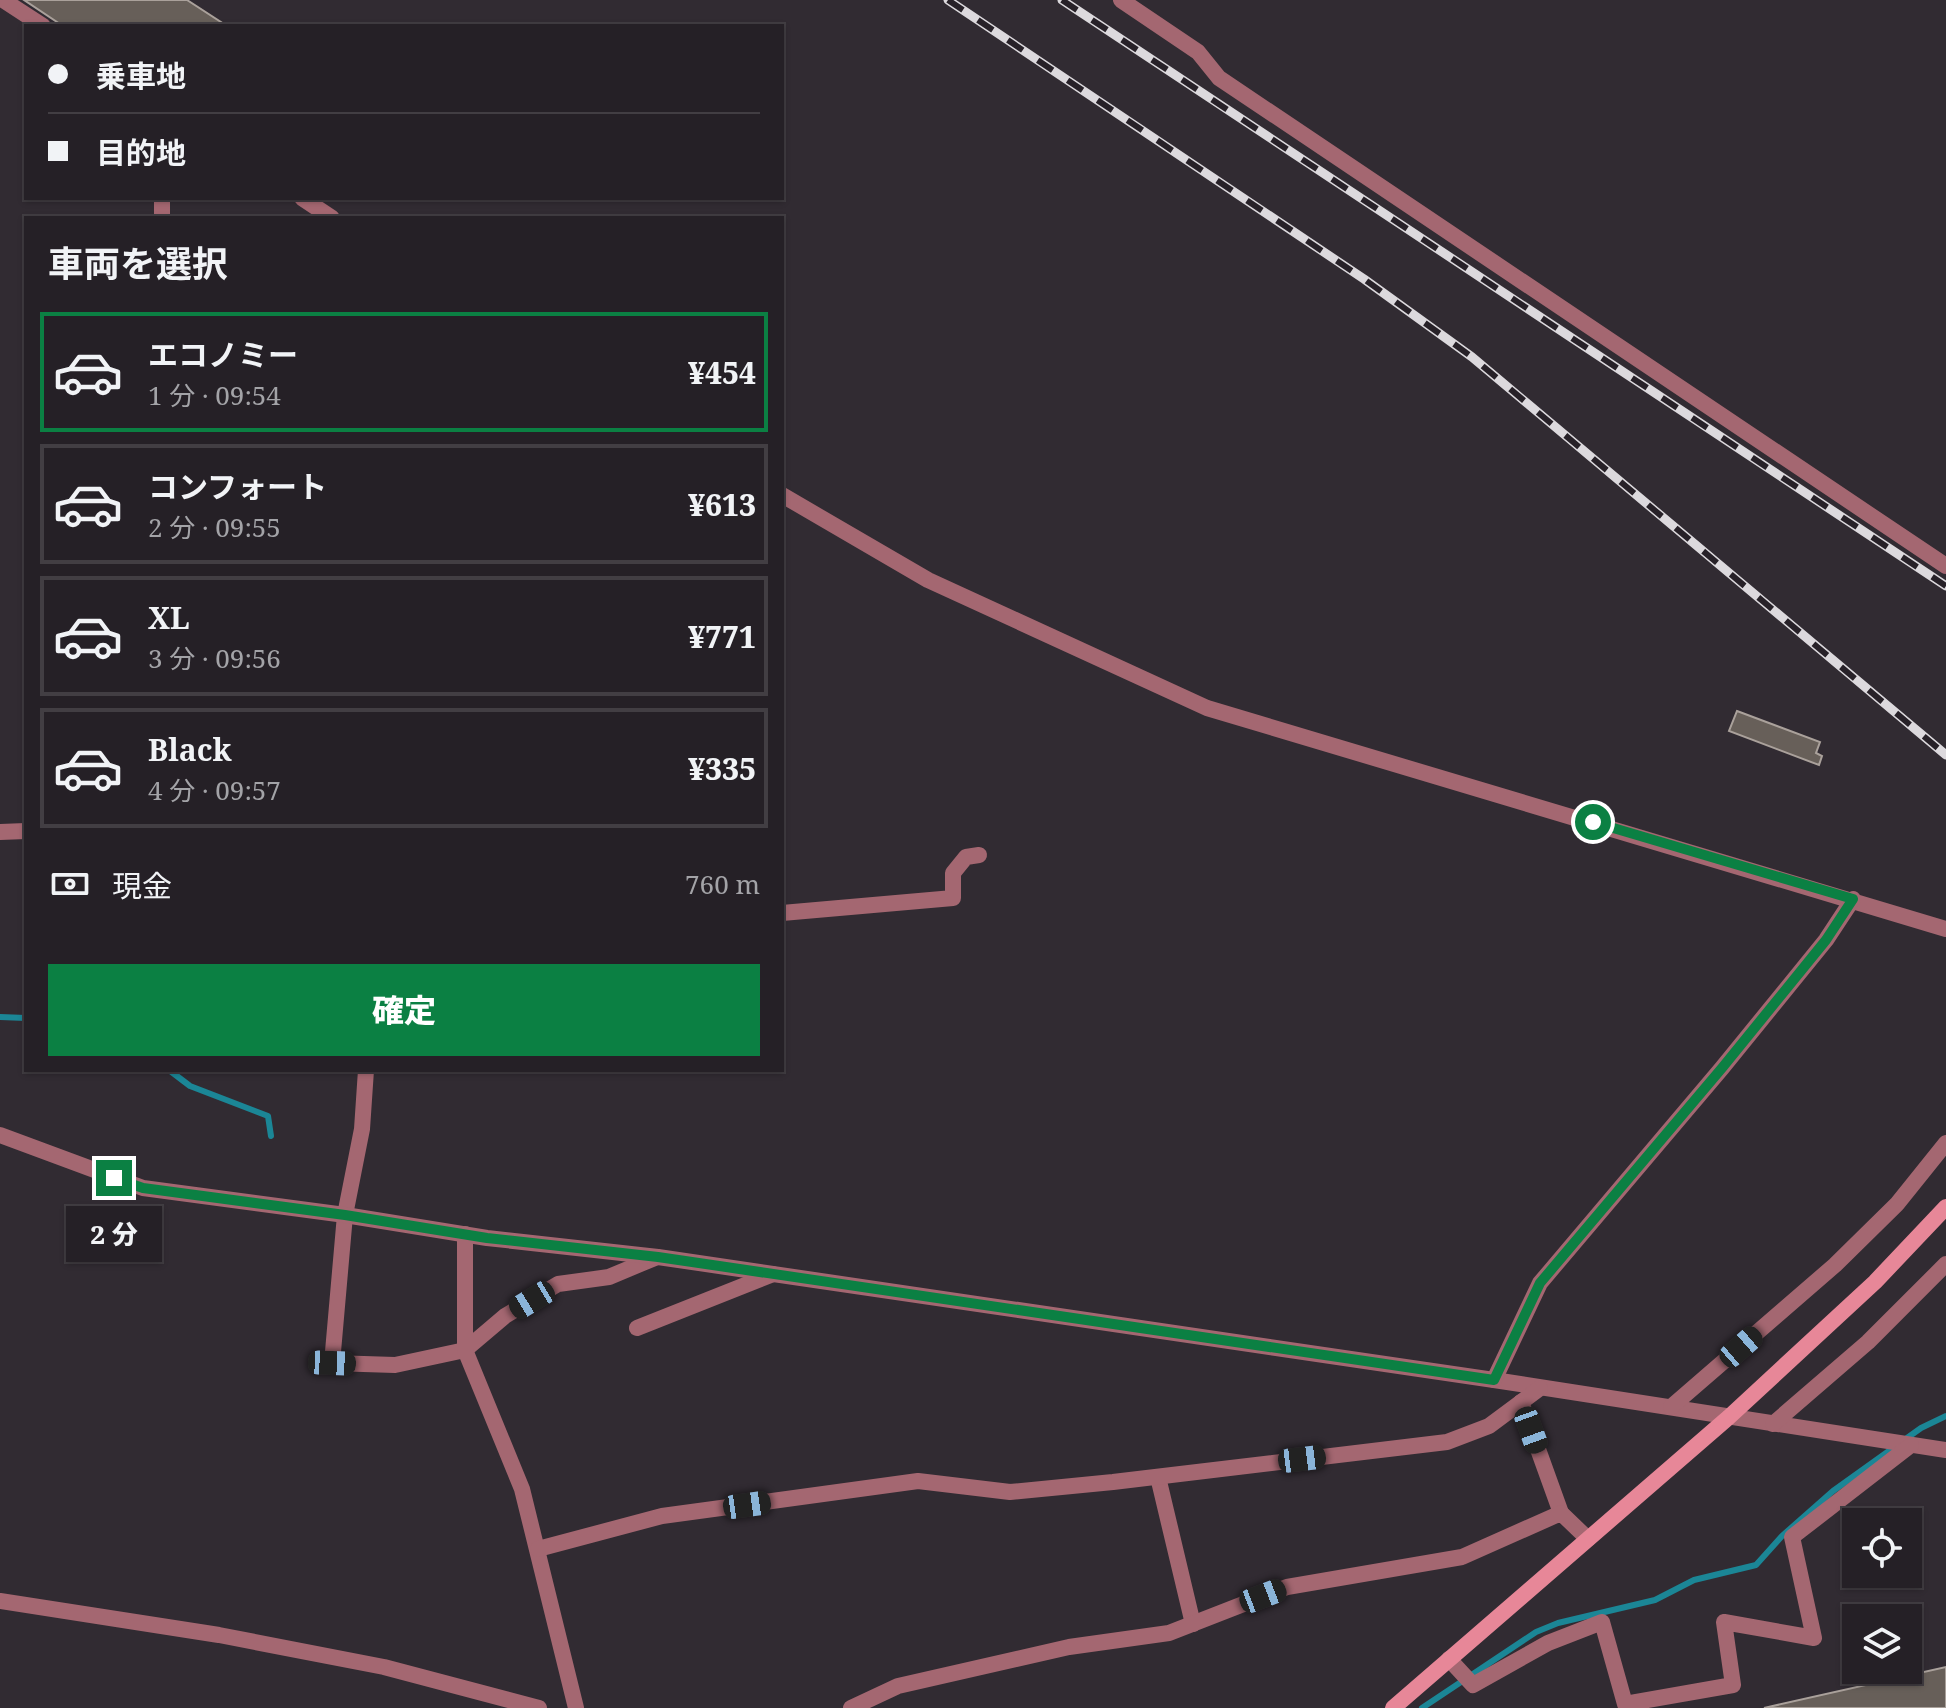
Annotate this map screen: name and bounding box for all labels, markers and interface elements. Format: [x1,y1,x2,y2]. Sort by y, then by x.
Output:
text: 乗車地 [96,55,186,96]
text: 目的地 [96,132,186,173]
text: 車両を選択 [48,239,228,288]
text: エコノミー [148,334,298,375]
icon: car [52,336,124,408]
text: ¥454 [688,352,756,393]
text: 1 分 · 09:54 [148,377,281,413]
text: コンフォート [148,466,327,507]
icon: car [52,468,124,540]
text: ¥613 [688,484,756,525]
text: 2 分 · 09:55 [148,509,281,545]
text: XL [148,597,190,638]
icon: car [52,600,124,672]
text: ¥771 [688,616,756,657]
text: 3 分 · 09:56 [148,640,281,676]
text: Black [148,729,232,770]
icon: car [52,732,124,804]
text: ¥335 [688,748,756,789]
text: 4 分 · 09:57 [148,772,281,808]
route start [1575,804,1611,840]
icon: cash [48,862,92,906]
text: 現金 [112,865,172,906]
text: 760 m [685,866,760,902]
button: 確定 [48,964,760,1056]
route end [96,1160,132,1196]
callout: 2 分 [66,1206,162,1262]
text: 2 分 [90,1216,138,1252]
car [505,1277,559,1323]
car [1715,1322,1767,1372]
car [308,1350,356,1376]
car [1512,1403,1550,1457]
car [1277,1444,1327,1474]
car [722,1490,772,1520]
map controls [1842,1508,1922,1684]
button: locate [1842,1508,1922,1588]
car [1236,1576,1290,1616]
button: layers [1842,1604,1922,1684]

